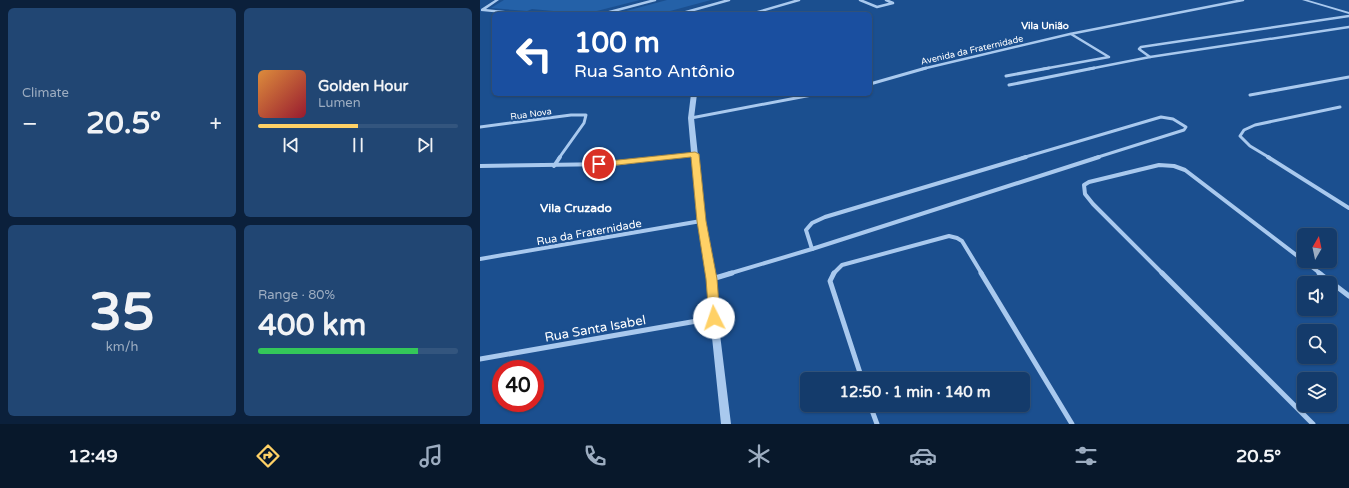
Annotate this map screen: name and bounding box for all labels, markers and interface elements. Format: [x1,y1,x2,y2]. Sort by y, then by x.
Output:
district label: Vila União [1021,20,1069,32]
text: 100 m [574,26,660,60]
icon: left [508,28,560,80]
street label: Avenida da Fraternidade [920,33,1024,68]
text: Rua Santo Antônio [574,60,735,82]
text: Golden Hour [318,77,408,95]
text: Climate [22,85,69,101]
text: Lumen [318,95,361,111]
text: 20.5° [86,105,161,142]
street label: Rua Nova [510,106,552,123]
text: − [22,111,38,137]
text: + [210,111,222,137]
icon: previous [280,134,302,156]
icon: pause [347,134,369,156]
icon: next [414,134,436,156]
pin [582,147,616,181]
icon: arrive [588,153,610,175]
district label: Vila Cruzado [540,201,612,215]
street label: Rua da Fraternidade [536,217,643,248]
north arrow [1297,228,1337,268]
map controls [1297,228,1337,412]
button: sound [1297,276,1337,316]
text: 35 [89,281,155,344]
text: Range · 80% [258,287,335,303]
position arrow [693,297,735,339]
text: 400 km [258,307,366,344]
street label: Rua Santa Isabel [543,312,647,346]
button: search [1297,324,1337,364]
text: km/h [106,339,138,355]
speed limit sign: 40 [492,360,544,412]
button: layers [1297,372,1337,412]
text: 12:50 · 1 min · 140 m [840,383,990,401]
icon: directions [254,442,282,470]
icon: music [417,442,445,470]
icon: phone [581,442,609,470]
icon: climate [745,442,773,470]
icon: car [909,442,937,470]
icon: filters [1072,442,1100,470]
text: 12:49 [68,445,118,467]
text: 20.5° [1236,445,1281,467]

